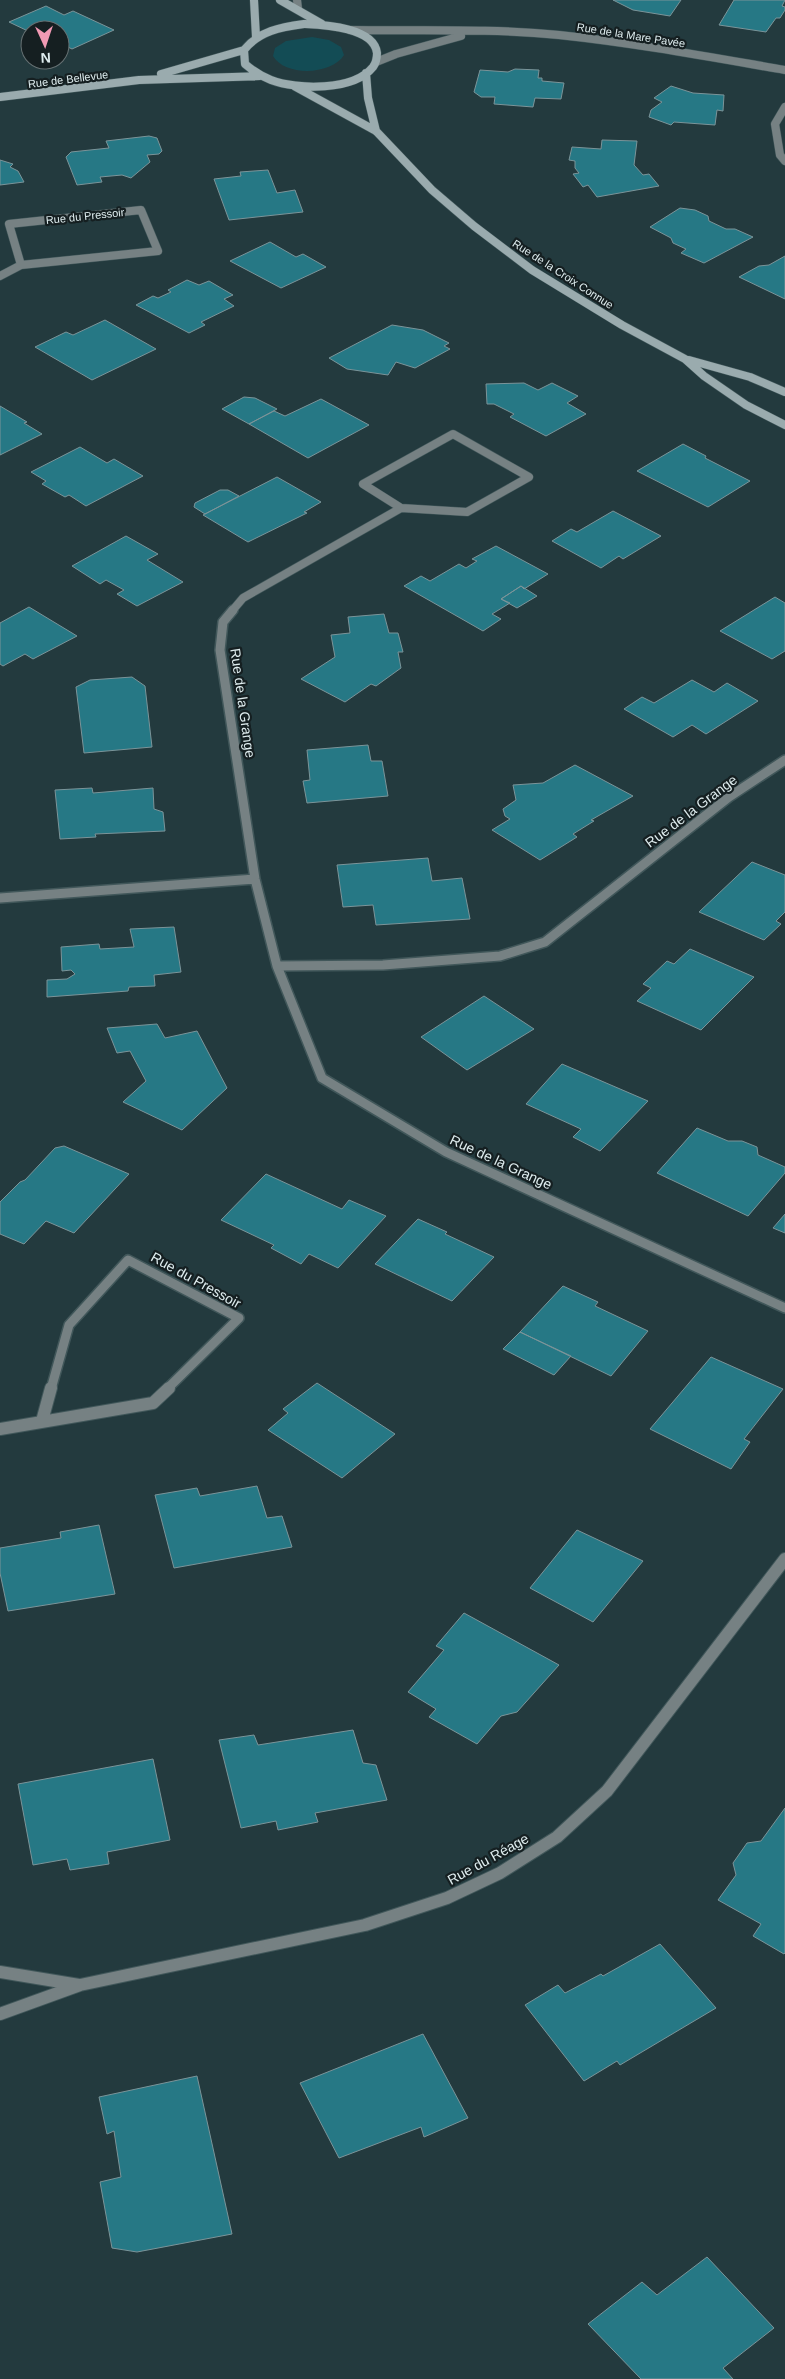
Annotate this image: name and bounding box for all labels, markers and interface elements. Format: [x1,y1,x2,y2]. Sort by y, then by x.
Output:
north arrow [20,20,70,70]
street label: Rue de la Mare Pavée [576,21,686,49]
text: N [40,50,51,66]
street label: Rue de Bellevue [27,68,109,90]
street label: Rue du Pressoir [45,206,125,226]
street label: Rue de la Croix Connue [510,237,616,311]
street label: Rue de la Grange [227,647,259,759]
street label: Rue de la Grange [642,771,740,851]
street label: Rue de la Grange [448,1131,555,1193]
street label: Rue du Pressoir [148,1249,244,1311]
street label: Rue du Réage [445,1830,532,1888]

